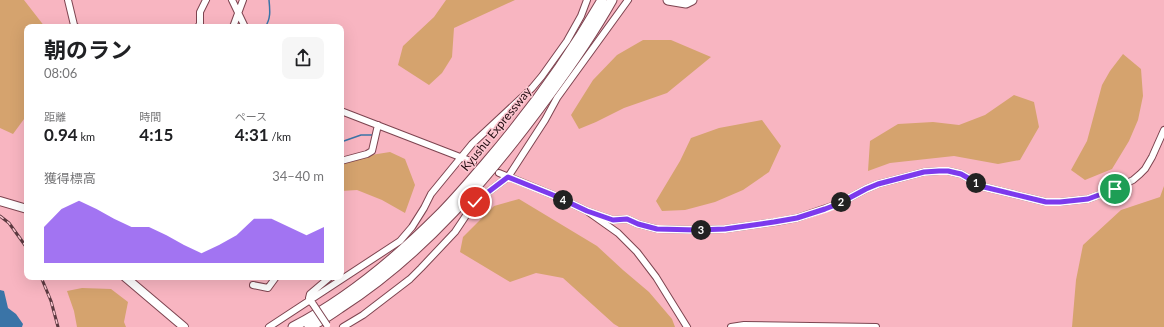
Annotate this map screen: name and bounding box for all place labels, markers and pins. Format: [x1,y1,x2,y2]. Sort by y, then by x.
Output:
pin [1098,172,1132,206]
pin: 1 [966,173,986,193]
pin [458,185,492,219]
pin: 4 [553,190,573,210]
pin: 2 [831,192,851,212]
pin: 3 [691,220,711,240]

